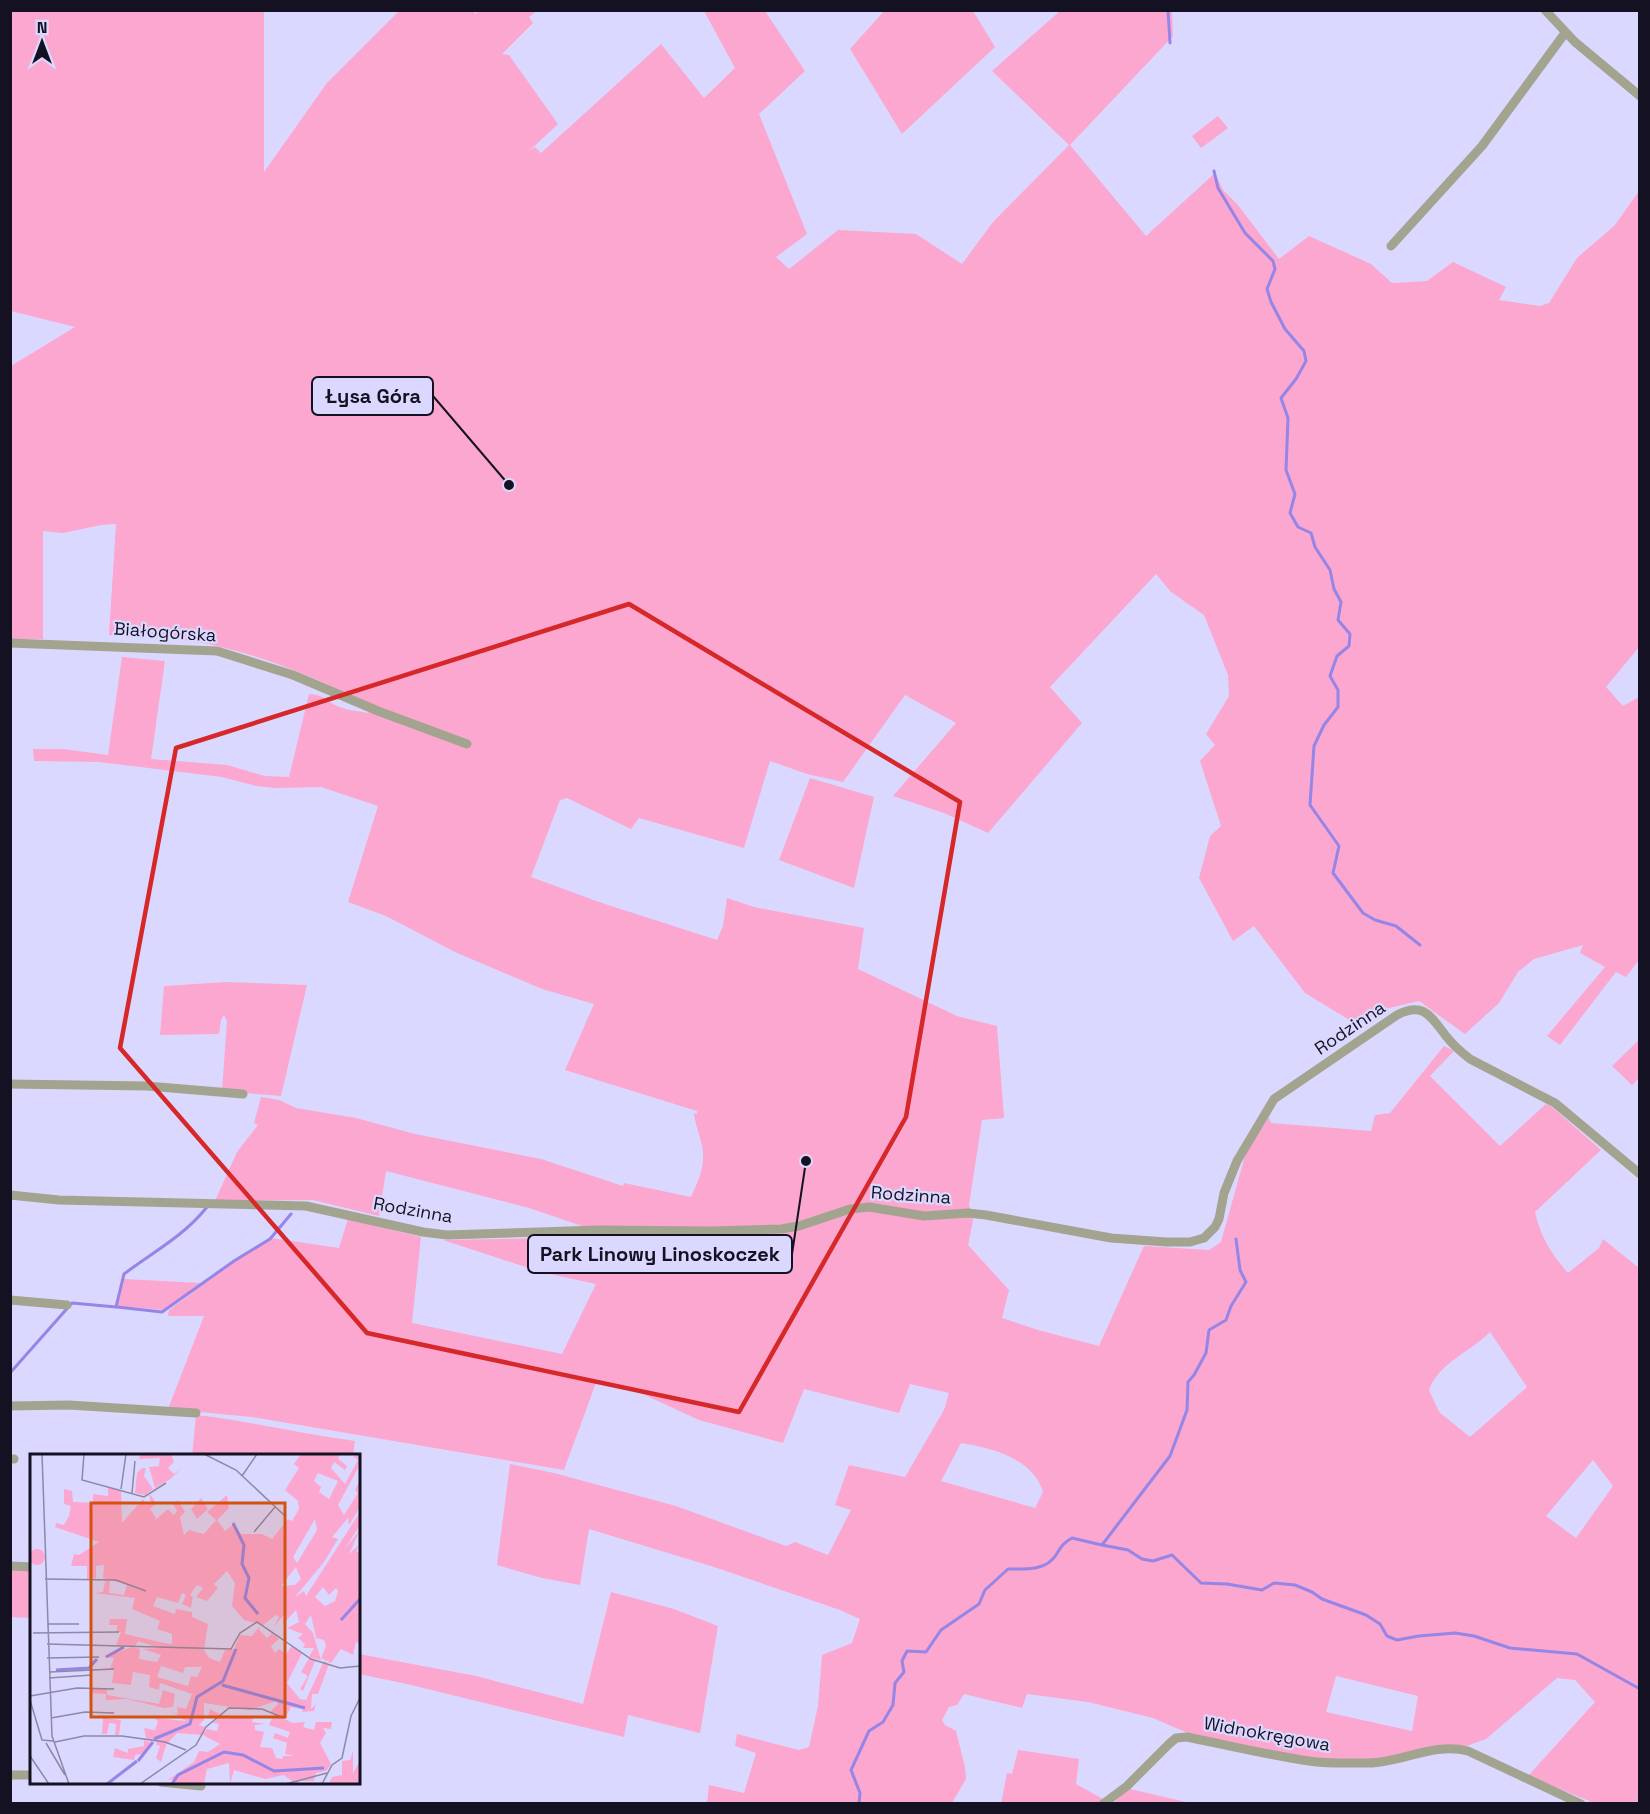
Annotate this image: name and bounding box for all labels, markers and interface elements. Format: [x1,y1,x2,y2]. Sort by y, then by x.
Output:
north arrow [12,12,72,72]
text: N [37,17,47,38]
callout: Łysa Góra [312,377,433,415]
text: Łysa Góra [325,383,422,409]
street label: Białogórska [113,616,217,647]
street label: Rodzinna [1310,996,1389,1060]
street label: Rodzinna [870,1180,952,1209]
street label: Rodzinna [372,1191,455,1228]
callout: Park Linowy Linoskoczek [528,1235,792,1273]
text: Park Linowy Linoskoczek [540,1241,780,1267]
inset map [30,1454,360,1784]
street label: Widnokręgowa [1202,1711,1332,1756]

